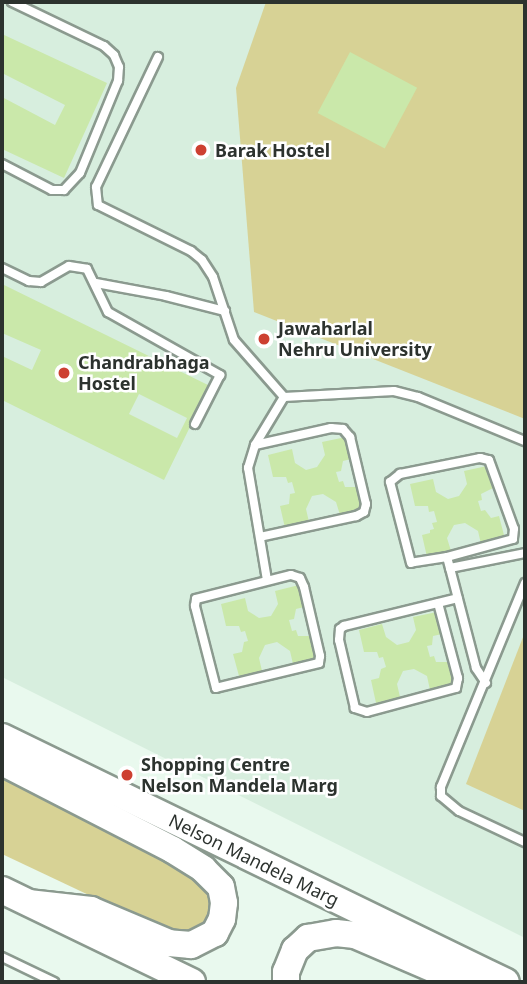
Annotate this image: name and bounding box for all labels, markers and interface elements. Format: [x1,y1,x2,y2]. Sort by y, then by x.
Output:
place label: Barak Hostel [215,139,330,161]
marker: Barak Hostel [193,142,209,158]
place label: Jawaharlal Nehru University [278,318,432,360]
marker: Jawaharlal Nehru University [256,331,272,347]
place label: Chandrabhaga Hostel [78,352,210,394]
marker: Chandrabhaga Hostel [56,365,72,381]
place label: Shopping Centre Nelson Mandela Marg [141,754,338,796]
marker: Shopping Centre Nelson Mandela Marg [119,767,135,783]
street label: Nelson Mandela Marg [165,809,343,911]

